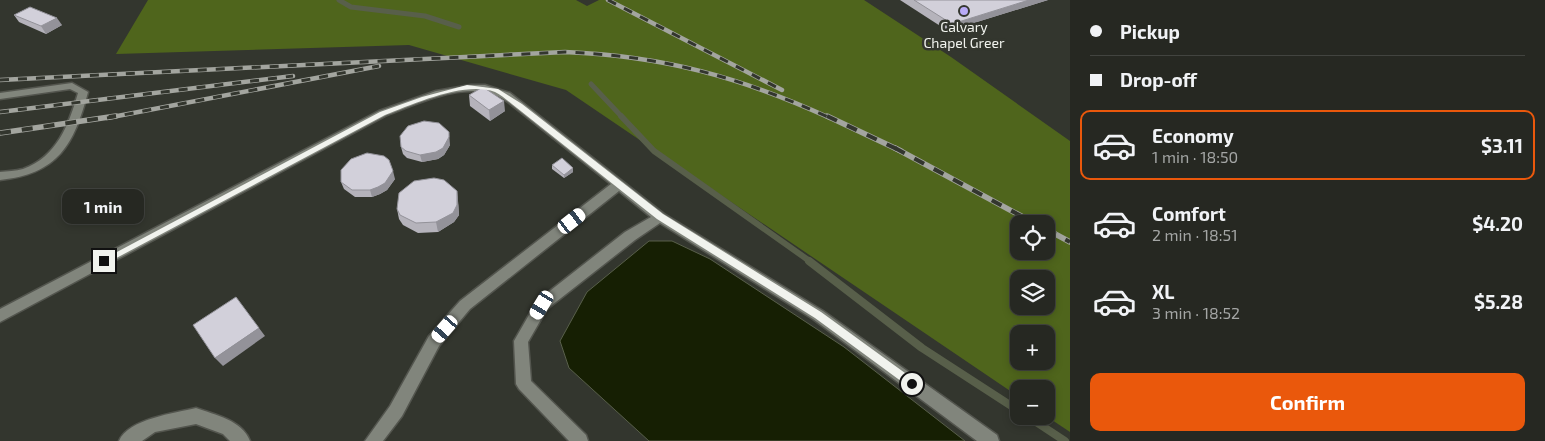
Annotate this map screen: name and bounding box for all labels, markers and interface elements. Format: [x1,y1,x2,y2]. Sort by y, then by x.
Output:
marker: Calvary Chapel Greer [958,5,970,17]
place label: Calvary Chapel Greer [923,18,1005,51]
text: Pickup [1120,20,1180,43]
text: Drop-off [1120,68,1197,91]
icon: car [1092,123,1137,168]
text: Economy [1152,124,1234,147]
text: $3.11 [1481,134,1523,157]
text: 1 min · 18:50 [1152,147,1238,166]
callout: 1 min [63,188,145,224]
text: 1 min [84,197,122,216]
icon: car [1092,201,1137,246]
text: Comfort [1152,202,1226,225]
car [555,206,588,236]
text: $4.20 [1472,212,1523,235]
map controls [1010,215,1055,425]
button: locate [1010,215,1055,260]
text: 2 min · 18:51 [1152,225,1238,244]
route end [93,250,115,272]
button: layers [1010,270,1055,315]
icon: car [1092,279,1137,324]
text: XL [1152,280,1174,303]
car [527,288,556,322]
text: $5.28 [1474,290,1523,313]
text: 3 min · 18:52 [1152,303,1240,322]
car [429,313,460,345]
button: + [1010,325,1055,370]
route start [901,373,923,395]
button: Confirm [1090,373,1525,431]
button: − [1010,380,1055,425]

